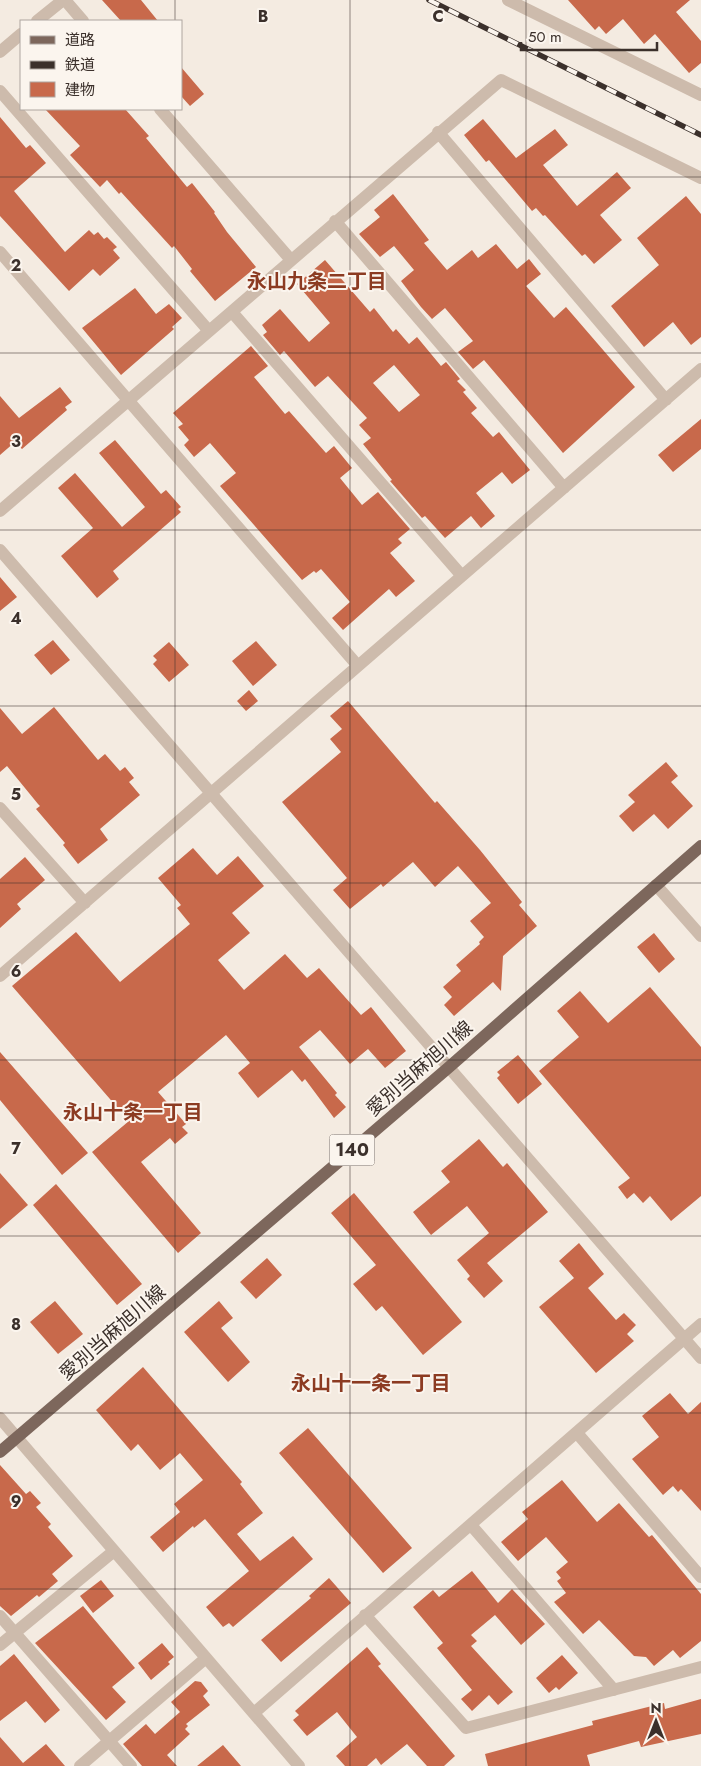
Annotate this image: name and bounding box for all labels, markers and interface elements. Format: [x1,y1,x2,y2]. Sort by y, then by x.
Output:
text: B [258,5,268,28]
text: C [432,5,444,28]
legend [20,20,182,110]
scale bar [521,20,657,52]
text: 50 m [528,26,562,48]
text: 道路 [65,29,95,51]
text: 鉄道 [65,54,95,76]
text: 建物 [65,79,95,101]
text: 2 [11,254,21,277]
district label: 永山九条二丁目 [247,267,387,296]
text: 3 [11,430,21,453]
text: 4 [10,607,22,630]
text: 5 [11,783,21,806]
text: 6 [11,960,21,983]
street label: 愛別当麻旭川線 [360,1015,478,1122]
district label: 永山十条一丁目 [63,1098,203,1127]
road number: 140 [330,1134,374,1166]
text: 7 [11,1137,21,1160]
street label: 愛別当麻旭川線 [53,1279,171,1386]
text: 8 [11,1313,21,1336]
district label: 永山十一条一丁目 [291,1369,451,1398]
text: 9 [11,1490,21,1513]
north arrow [631,1696,681,1746]
text: N [650,1698,662,1718]

